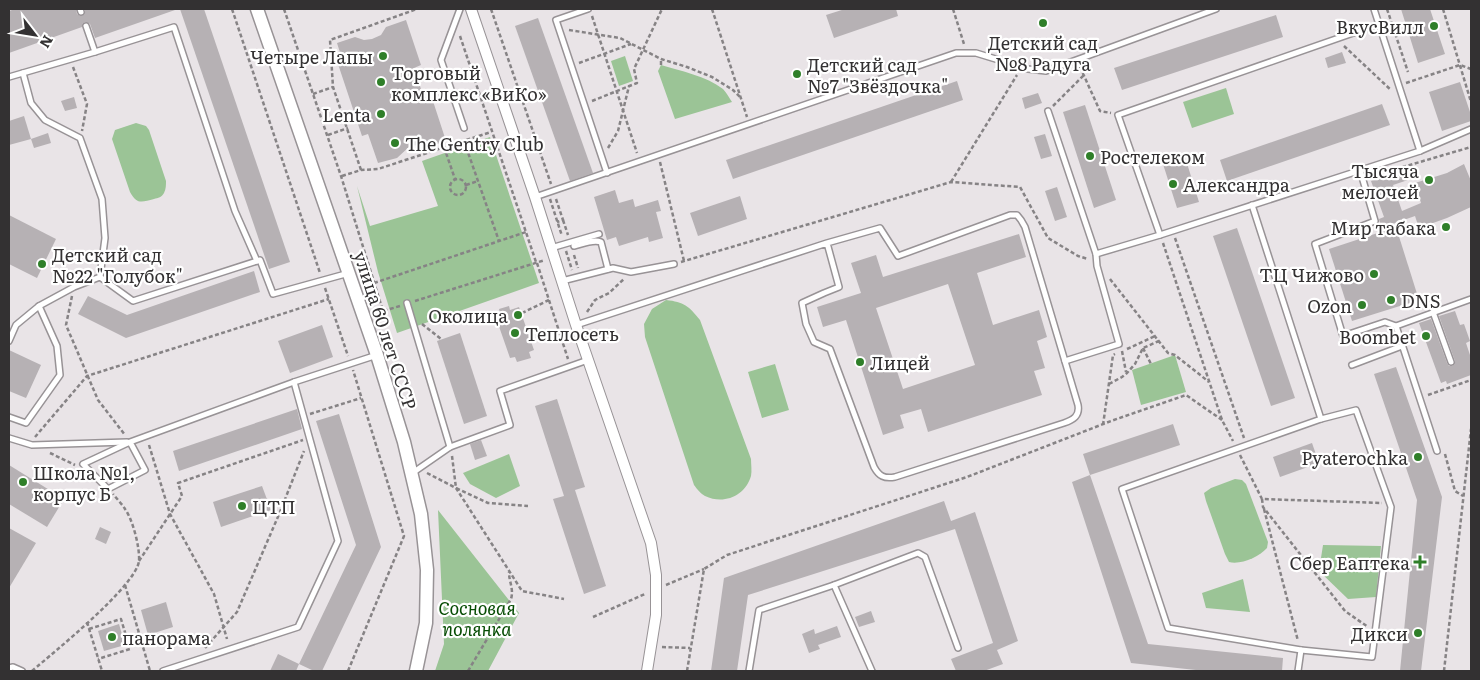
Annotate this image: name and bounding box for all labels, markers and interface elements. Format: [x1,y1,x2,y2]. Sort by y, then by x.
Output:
north arrow [10,10,60,60]
place label: ВкусВилл [1336,13,1424,40]
marker: Детский сад №8 Радуга [1037,17,1049,29]
marker: ВкусВилл [1428,20,1440,32]
place label: Детский сад №8 Радуга [988,29,1098,77]
text: N [35,32,59,53]
place label: Четыре Лапы [250,43,373,70]
marker: Четыре Лапы [377,50,389,62]
place label: Детский сад №7 "Звёздочка" [807,51,948,99]
place label: Торговый комплекс «ВиКо» [391,59,547,107]
marker: Детский сад №7 "Звёздочка" [791,68,803,80]
marker: Торговый комплекс «ВиКо» [375,76,387,88]
place label: Lenta [322,101,371,128]
marker: Lenta [375,108,387,120]
place label: The Gentry Club [405,130,544,157]
marker: The Gentry Club [389,137,401,149]
place label: Ростелеком [1100,143,1205,170]
marker: Ростелеком [1084,150,1096,162]
place label: Тысяча мелочей [1341,157,1419,205]
place label: Александра [1183,171,1290,198]
marker: Тысяча мелочей [1423,174,1435,186]
marker: Александра [1167,178,1179,190]
place label: Мир табака [1330,214,1436,241]
marker: Мир табака [1440,221,1452,233]
place label: Детский сад №22 "Голубок" [52,241,183,289]
street label: улица 60 лет СССР [348,247,424,413]
marker: Детский сад №22 "Голубок" [36,258,48,270]
place label: ТЦ Чижово [1259,261,1364,288]
marker: ТЦ Чижово [1368,268,1380,280]
place label: DNS [1401,287,1441,314]
place label: Ozon [1307,292,1352,319]
marker: DNS [1385,294,1397,306]
marker: Ozon [1356,299,1368,311]
place label: Околица [428,302,508,329]
marker: Околица [512,309,524,321]
place label: Теплосеть [525,320,619,347]
place label: Boombet [1339,323,1417,350]
marker: Теплосеть [509,327,521,339]
marker: Boombet [1420,330,1432,342]
place label: Лицей [870,349,930,376]
marker: Лицей [854,356,866,368]
place label: Pyaterochka [1301,444,1408,471]
marker: Pyaterochka [1412,451,1424,463]
place label: Школа №1, корпус Б [33,459,135,507]
marker: Школа №1, корпус Б [17,476,29,488]
place label: ЦТП [252,493,296,520]
marker: ЦТП [236,500,248,512]
place label: Сбер Еаптека [1290,549,1410,576]
marker: Сбер Еаптека [1414,556,1426,568]
park label: Сосновая полянка [438,594,516,642]
place label: Дикси [1351,620,1408,647]
place label: панорама [122,624,211,651]
marker: Дикси [1412,627,1424,639]
marker: панорама [106,631,118,643]

